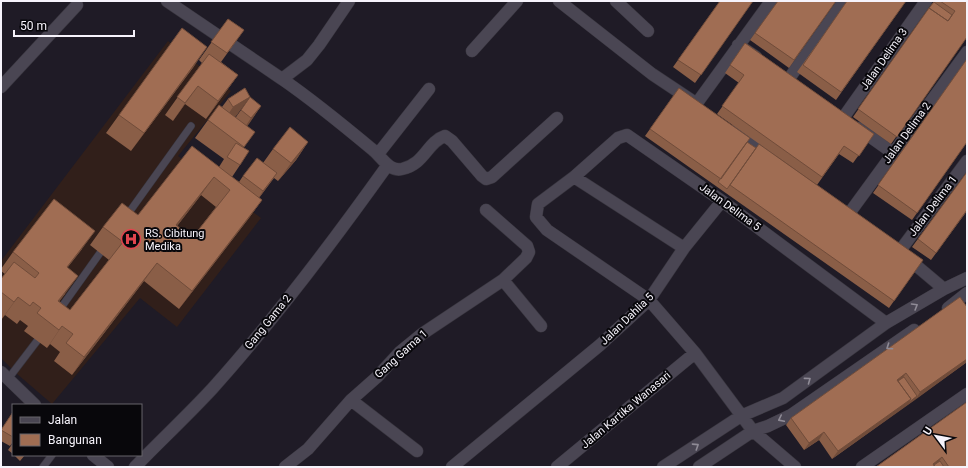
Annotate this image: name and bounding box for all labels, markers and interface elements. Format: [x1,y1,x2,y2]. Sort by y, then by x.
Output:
scale bar [14,12,134,38]
text: 50 m [20,19,47,33]
street label: Jalan Delima 3 [858,26,910,92]
street label: Jalan Delima 2 [880,100,934,166]
street label: Jalan Delima 1 [906,173,960,239]
street label: Jalan Delima 5 [697,180,763,234]
place label: RS. Cibitung Medika [145,227,205,253]
hospital icon: RS. Cibitung Medika [120,228,142,250]
street label: Jalan Dahlia 5 [598,290,656,348]
street label: Gang Gama 2 [242,292,294,352]
one-way arrow [911,304,918,311]
street label: Gang Gama 1 [372,327,430,381]
one-way arrow [886,342,893,350]
street label: Jalan Kartika Wanasari [579,369,673,451]
one-way arrow [803,378,810,385]
legend [12,404,142,456]
text: Jalan [48,413,77,427]
one-way arrow [778,414,786,422]
north arrow [916,416,956,456]
text: U [921,424,935,437]
text: Bangunan [48,433,102,447]
one-way arrow [692,443,699,450]

